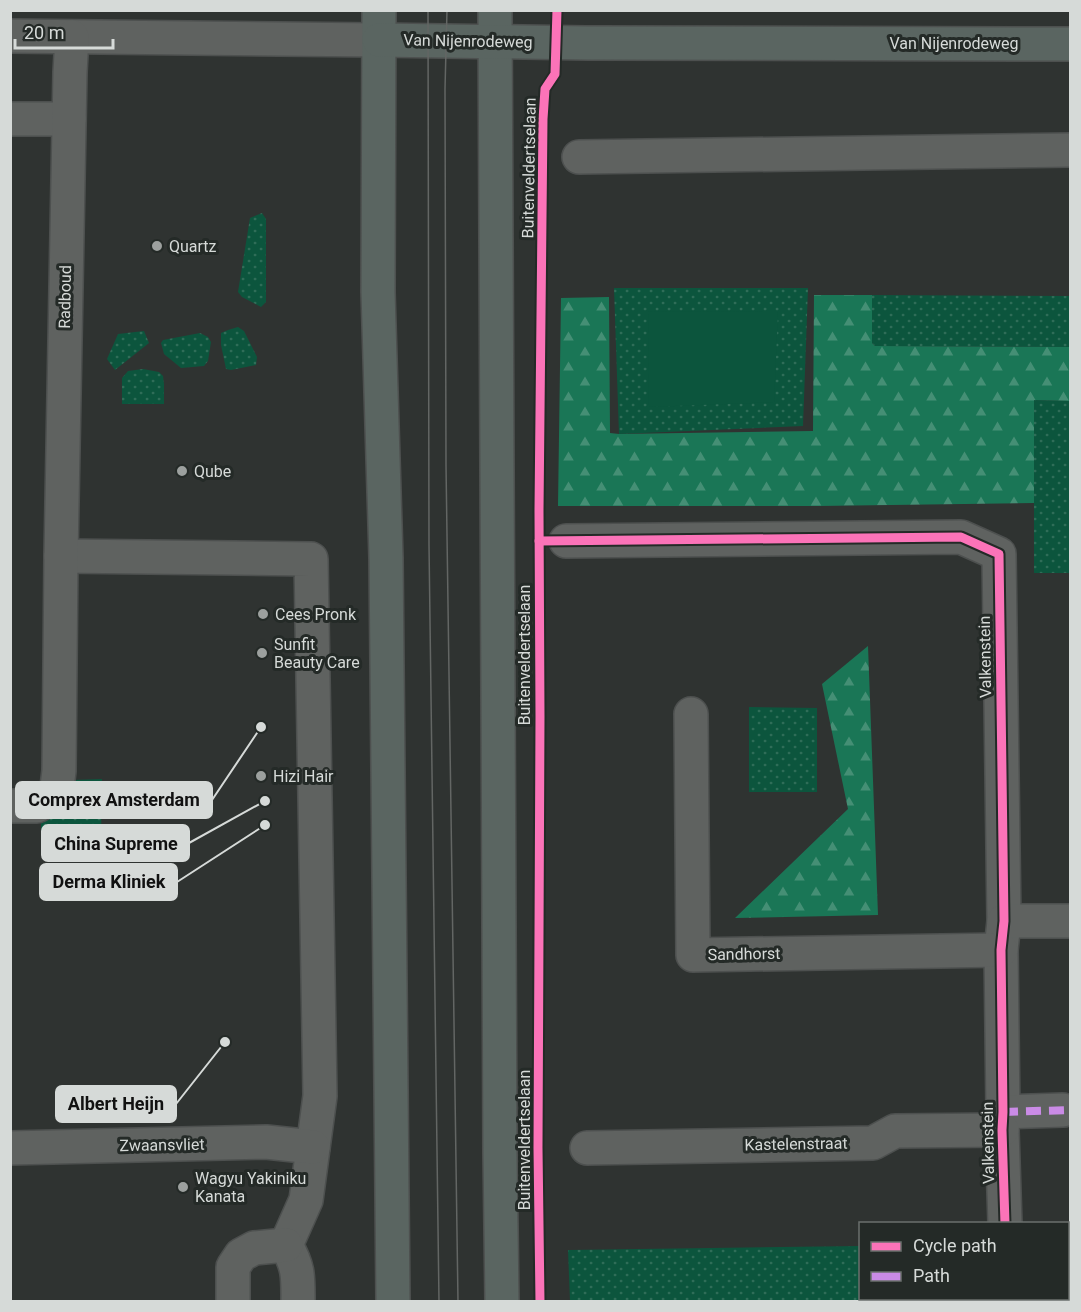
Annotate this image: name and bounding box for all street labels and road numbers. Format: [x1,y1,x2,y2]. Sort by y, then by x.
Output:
street label: Van Nijenrodeweg [403,30,533,52]
street label: Van Nijenrodeweg [889,34,1019,53]
street label: Buitenveldertselaan [518,98,540,238]
street label: Radboud [55,265,75,329]
street label: Buitenveldertselaan [515,585,534,725]
street label: Valkenstein [975,616,995,698]
street label: Sandhorst [707,944,781,964]
street label: Buitenveldertselaan [515,1070,534,1210]
street label: Valkenstein [978,1102,998,1184]
street label: Kastelenstraat [744,1134,848,1154]
street label: Zwaansvliet [119,1135,205,1155]

